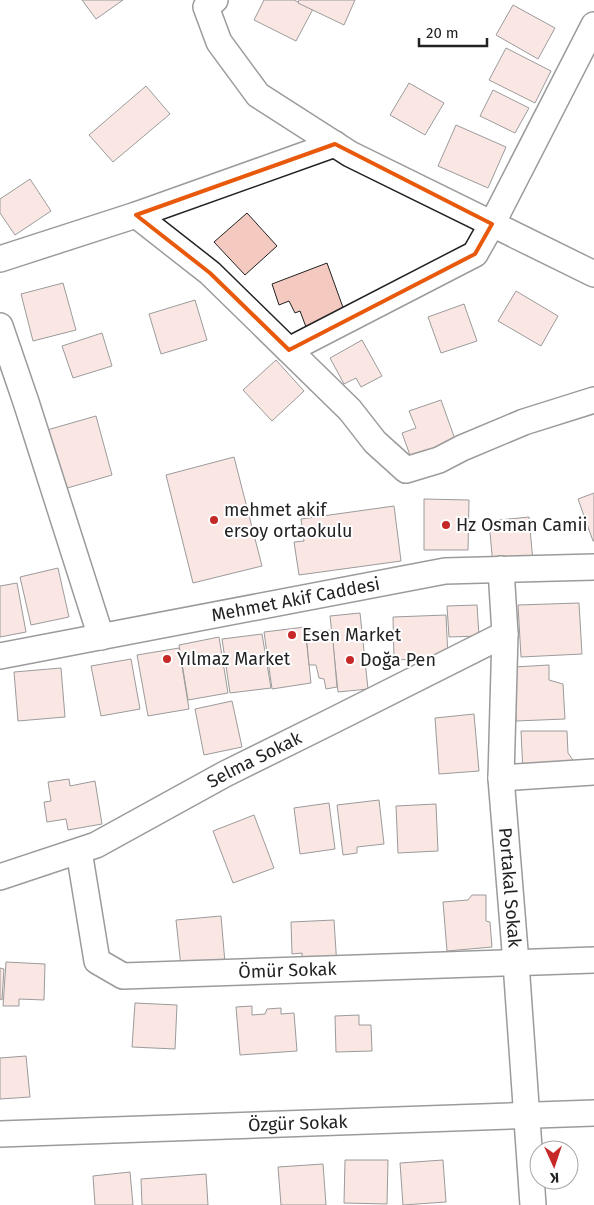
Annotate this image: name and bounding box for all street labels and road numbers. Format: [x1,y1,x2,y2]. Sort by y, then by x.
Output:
street label: Mehmet Akif Caddesi [210,573,382,626]
street label: Selma Sokak [203,726,306,793]
street label: Portakal Sokak [494,827,526,949]
street label: Ömür Sokak [238,958,338,983]
street label: Özgür Sokak [248,1111,349,1136]

